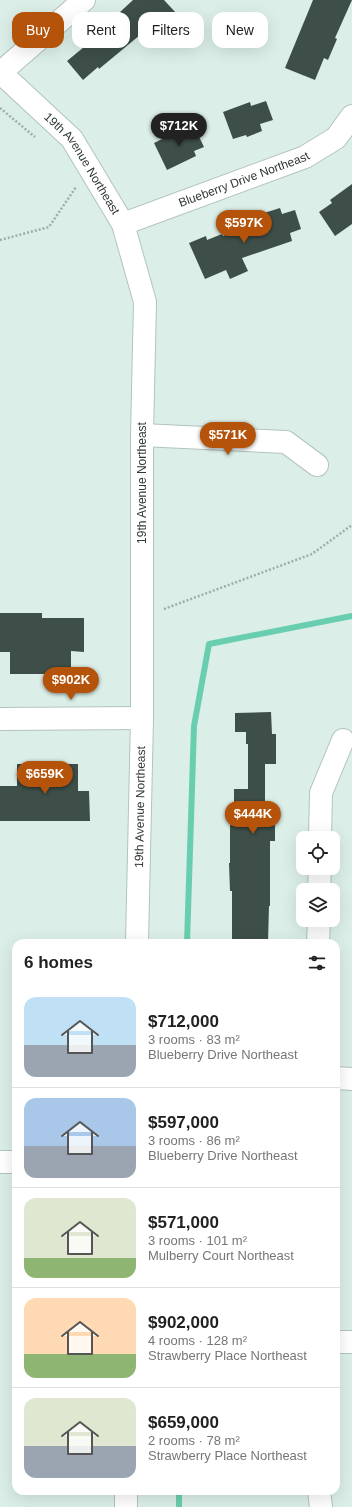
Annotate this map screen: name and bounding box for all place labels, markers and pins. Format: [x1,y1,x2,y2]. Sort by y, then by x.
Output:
pin: $712K [151,113,207,147]
pin: $597K [216,210,272,244]
pin: $571K [200,422,256,456]
pin: $902K [43,667,99,701]
pin: $659K [17,761,73,795]
pin: $444K [225,801,281,835]

